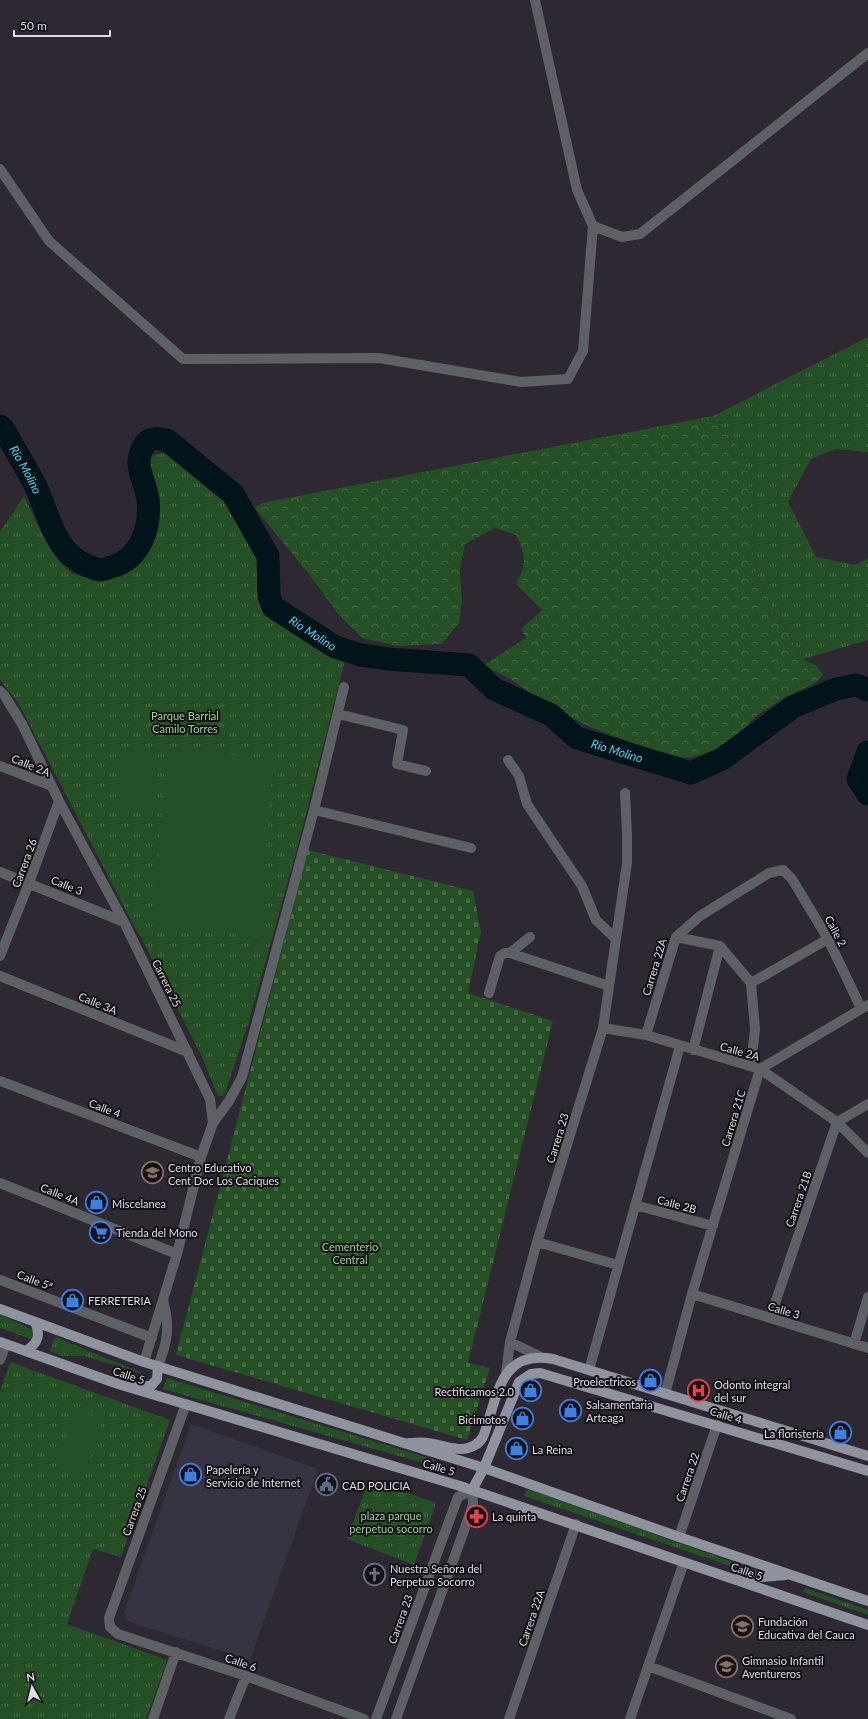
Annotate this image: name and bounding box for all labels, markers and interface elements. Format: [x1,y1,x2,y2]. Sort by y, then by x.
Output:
scale bar [14,12,110,38]
text: 50 m [20,18,47,33]
water label: Río Molino [7,442,46,496]
water label: Río Molino [287,612,339,654]
park label: Parque Barrial Camilo Torres [151,709,219,735]
water label: Río Molino [590,735,645,765]
street label: Calle 2A [10,751,53,779]
street label: Carrera 26 [9,837,39,889]
street label: Calle 3 [49,873,85,897]
street label: Calle 2 [823,913,849,949]
street label: Carrera 22A [639,936,669,997]
street label: Carrera 25 [150,957,184,1009]
street label: Calle 3A [77,989,120,1017]
street label: Calle 2A [719,1039,762,1063]
street label: Carrera 21C [718,1087,748,1148]
street label: Calle 4 [87,1096,123,1120]
street label: Carrera 23 [543,1112,571,1164]
school or university icon: Centro Educativo Cent Doc Los Caciques [139,1160,165,1186]
place label: Centro Educativo Cent Doc Los Caciques [168,1161,279,1187]
street label: Carrera 21B [782,1169,814,1229]
street label: Calle 4A [39,1180,82,1208]
shop icon: Miscelanea [84,1190,110,1216]
street label: Calle 2B [656,1193,698,1215]
place label: Miscelanea [112,1197,166,1210]
supermarket icon: Tienda del Mono [88,1219,114,1245]
place label: Tienda del Mono [116,1226,198,1239]
park label: Cementerio Central [322,1240,378,1266]
street label: Calle 5ª [15,1267,55,1293]
shop icon: FERRETERIA [59,1287,85,1313]
place label: FERRETERIA [88,1294,152,1307]
street label: Calle 3 [766,1299,802,1321]
street label: Calle 5 [111,1364,147,1386]
shop icon: Proelectricos [638,1368,664,1394]
place label: Proelectricos [573,1375,636,1388]
hospital icon: Odonto integral del sur [685,1377,711,1403]
shop icon: Rectificamos 2.0 [517,1378,543,1404]
place label: Odonto integral del sur [714,1378,790,1404]
place label: Rectificamos 2.0 [434,1385,515,1398]
shop icon: Salsamentaria Arteaga [557,1397,583,1423]
place label: Salsamentaria Arteaga [586,1398,653,1424]
street label: Calle 4 [708,1404,744,1426]
shop icon: Bicimotos [509,1406,535,1432]
place label: Bicimotos [458,1413,506,1426]
shop icon: La floristería [827,1420,853,1446]
place label: La floristería [764,1427,824,1440]
shop icon: La Reina [504,1436,530,1462]
place label: La Reina [532,1443,573,1456]
street label: Carrera 22 [672,1451,702,1503]
street label: Calle 5 [421,1456,457,1478]
shop icon: Papelería y Servicio de Internet [178,1462,204,1488]
place label: Papelería y Servicio de Internet [206,1463,300,1489]
public building icon: CAD POLICIA [314,1472,340,1498]
place label: CAD POLICIA [342,1479,411,1492]
street label: Carrera 25 [119,1485,149,1537]
pharmacy icon: La quinta [463,1503,489,1529]
park label: plaza parque perpetuo socorro [349,1509,433,1535]
place label: La quinta [492,1510,536,1523]
street label: Calle 5 [729,1559,765,1583]
church icon: Nuestra Señora del Perpetuo Socorro [361,1561,387,1587]
place label: Nuestra Señora del Perpetuo Socorro [390,1562,482,1588]
street label: Carrera 22A [515,1588,547,1648]
street label: Carrera 23 [385,1593,415,1645]
school or university icon: Fundación Educativa del Cauca [729,1614,755,1640]
place label: Fundación Educativa del Cauca [758,1615,855,1641]
street label: Calle 6 [223,1650,259,1674]
school or university icon: Gimnasio Infantil Aventureros [714,1653,740,1679]
place label: Gimnasio Infantil Aventureros [742,1654,824,1680]
north arrow [12,1667,52,1707]
text: N [25,1670,36,1684]

